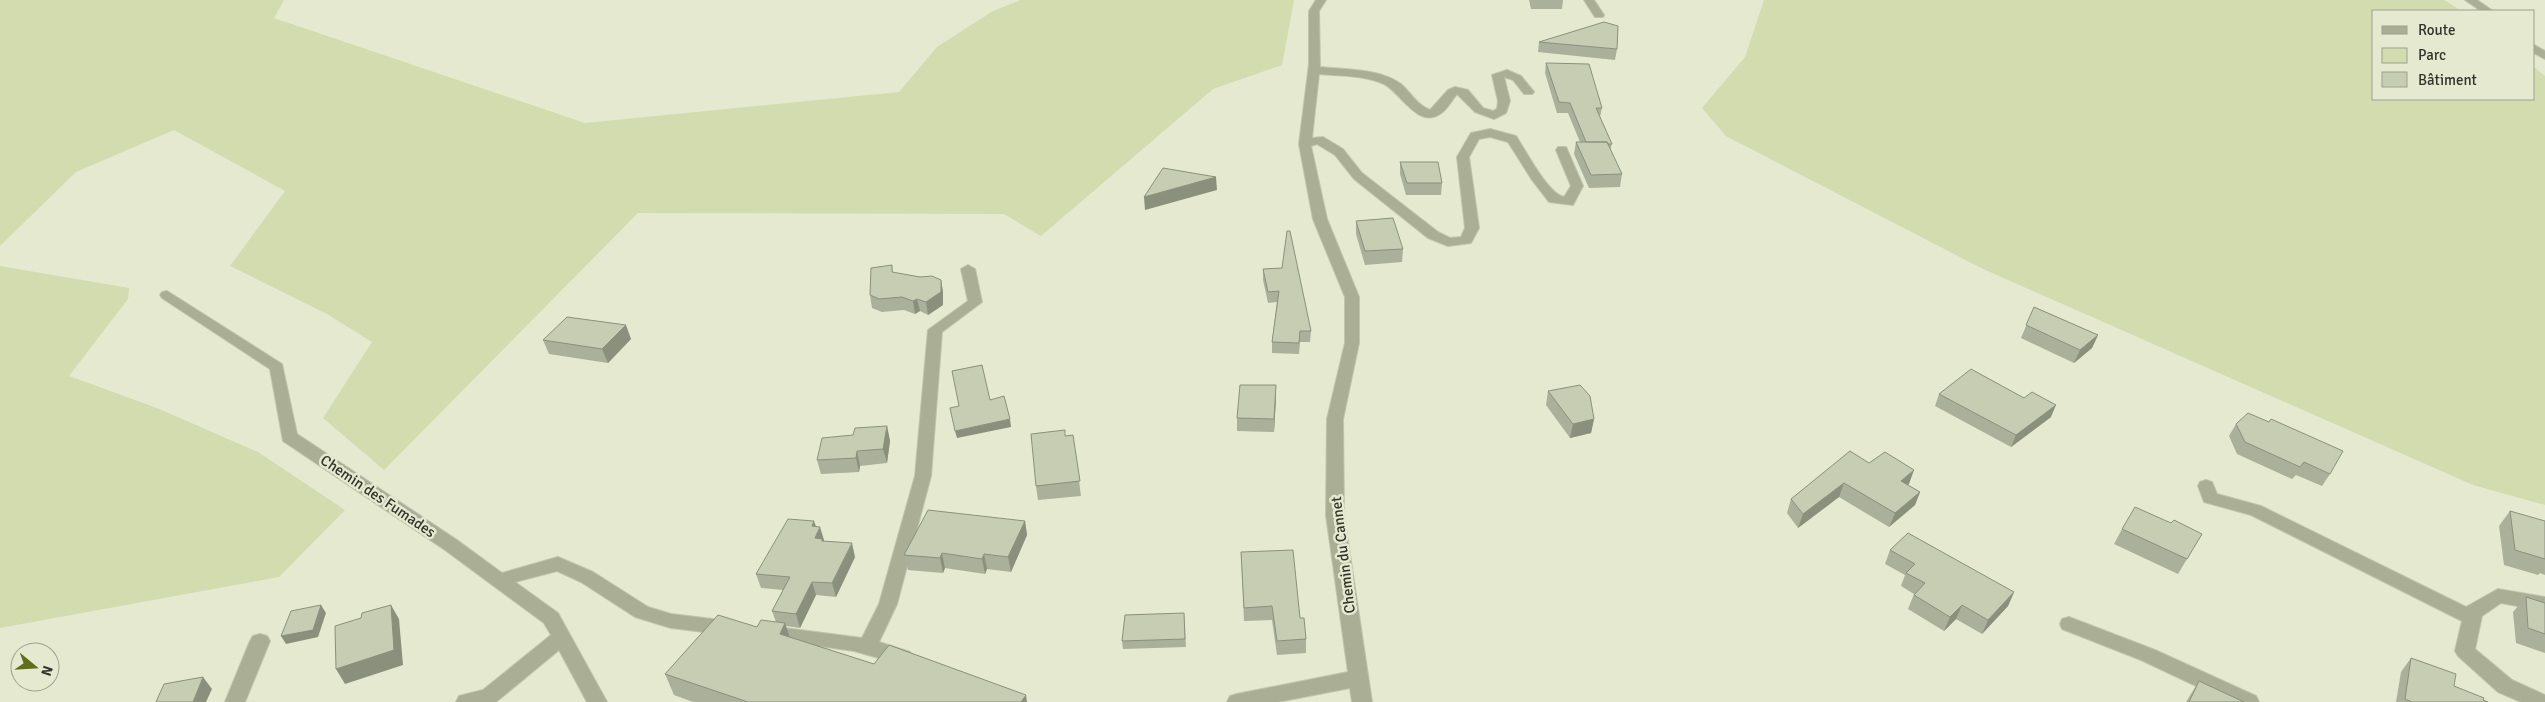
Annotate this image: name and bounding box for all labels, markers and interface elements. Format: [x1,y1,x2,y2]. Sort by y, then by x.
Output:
legend [2372,10,2535,100]
text: Route [2418,21,2455,39]
text: Parc [2418,46,2446,64]
text: Bâtiment [2418,71,2477,89]
street label: Chemin des Fumades [317,451,439,541]
street label: Chemin du Cannet [1327,496,1359,614]
north arrow [10,642,60,692]
text: N [37,664,56,678]

